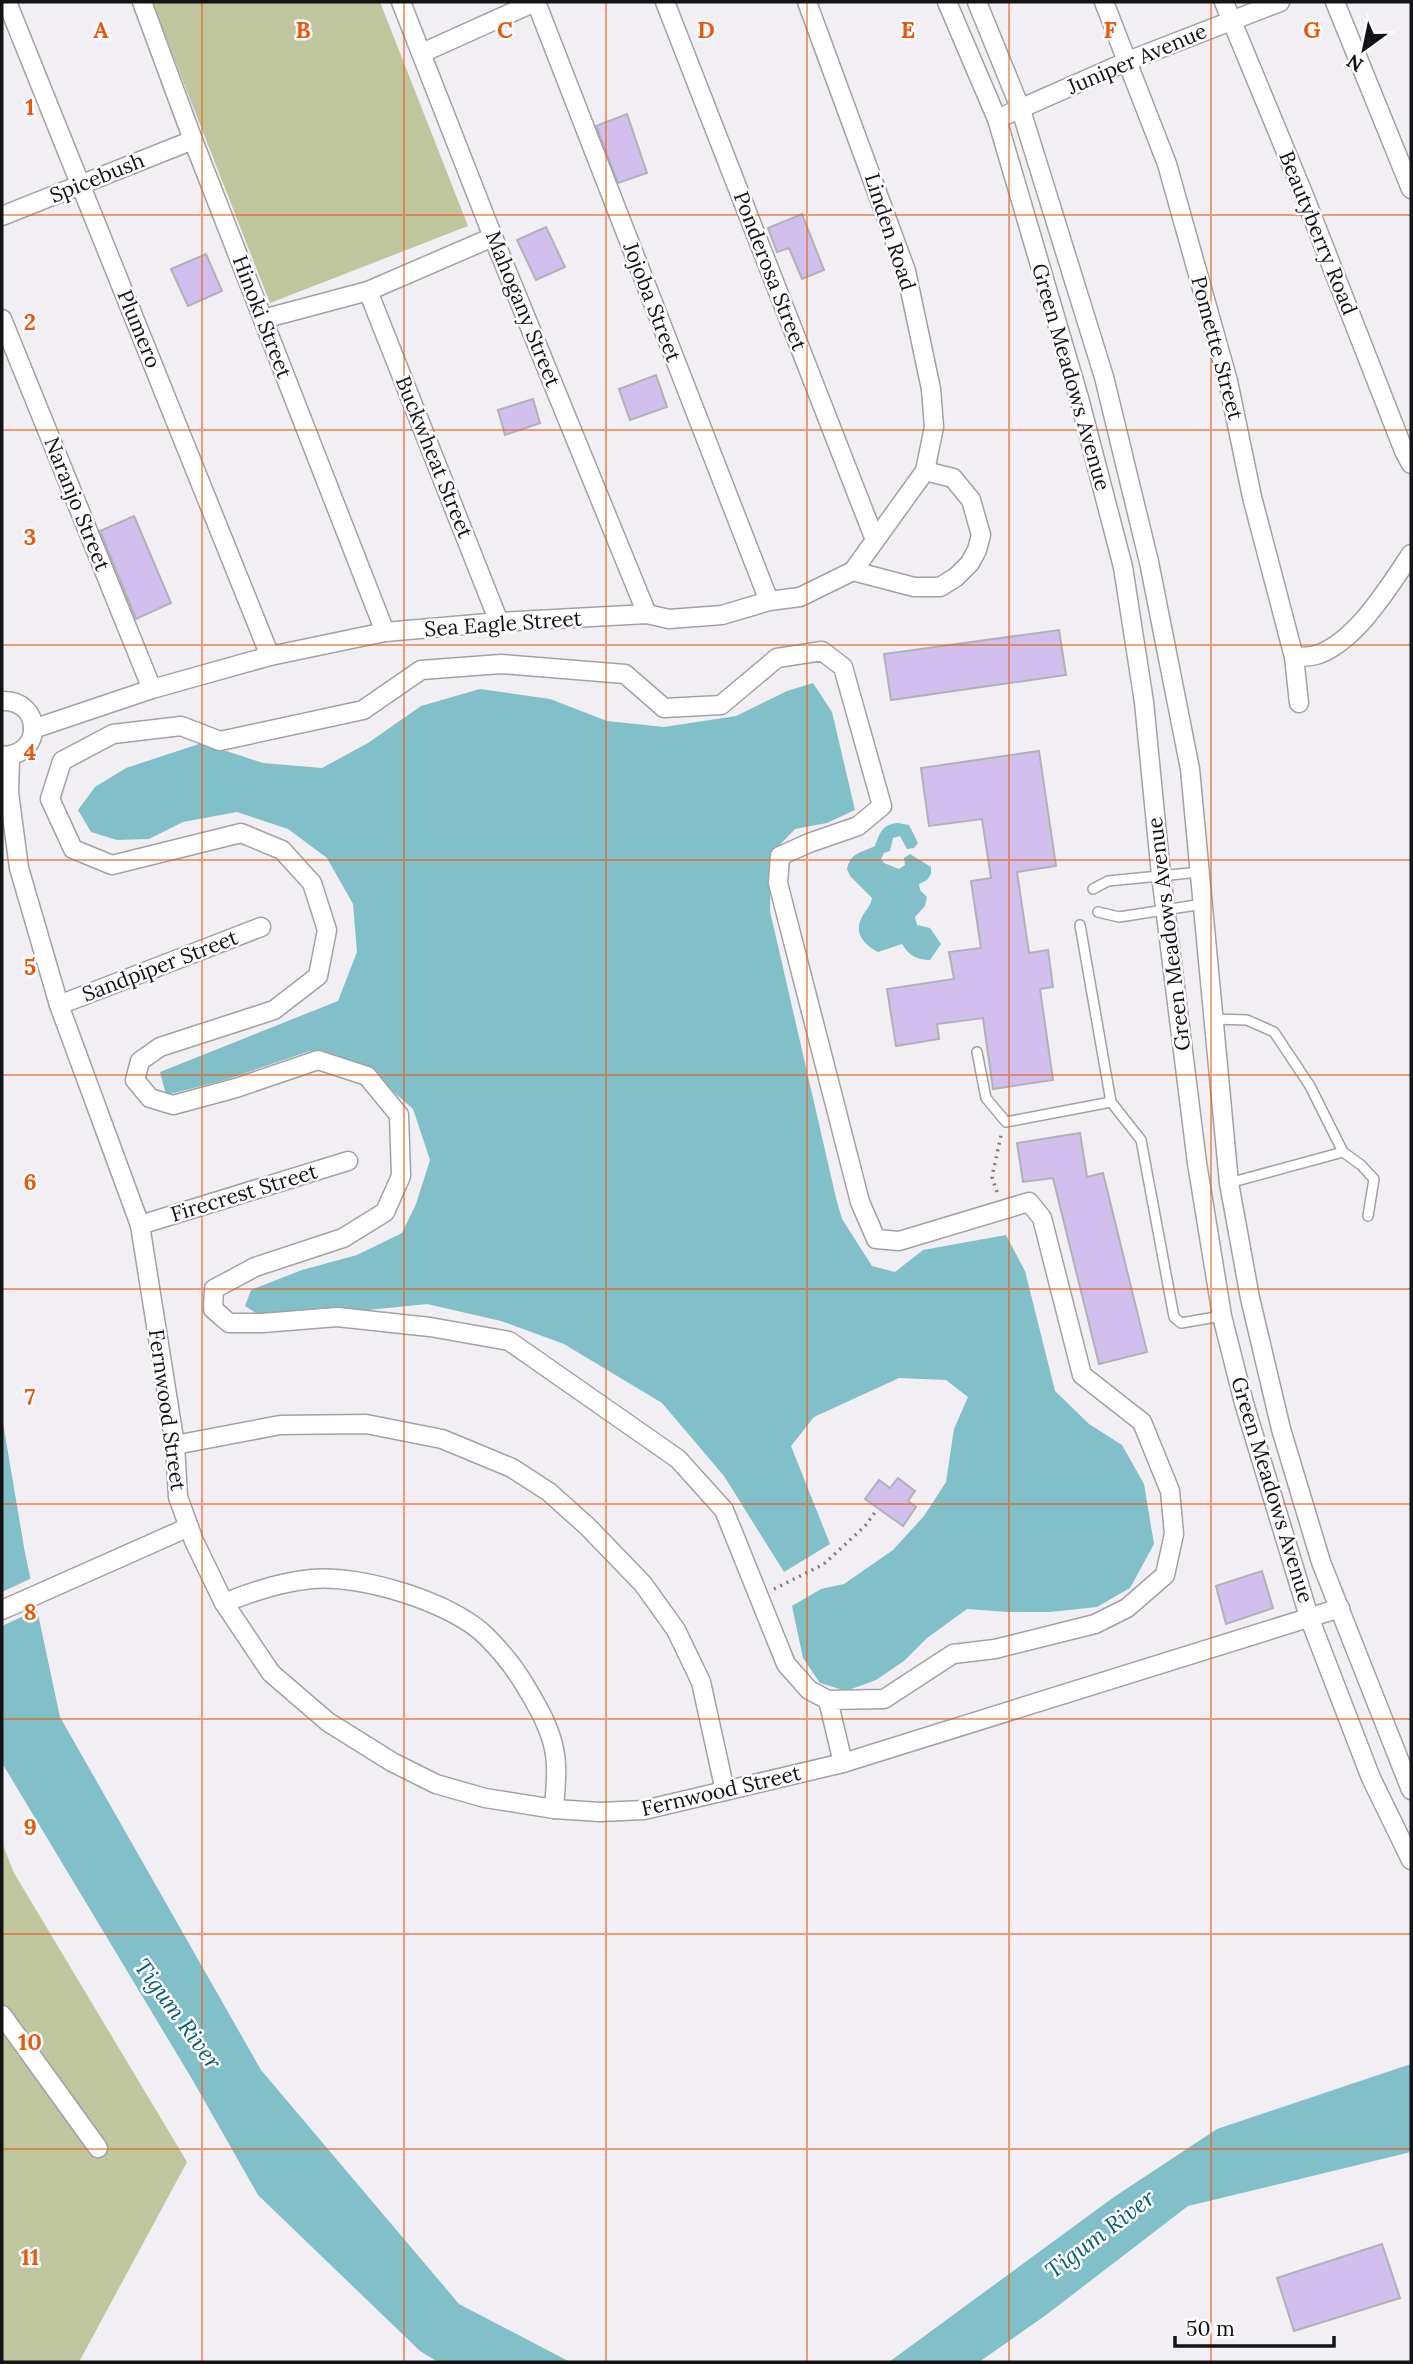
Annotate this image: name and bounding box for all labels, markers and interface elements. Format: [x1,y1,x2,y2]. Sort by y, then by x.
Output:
north arrow [1329,14,1399,84]
text: A [93,15,109,44]
text: B [295,15,311,44]
text: C [497,15,513,44]
text: D [697,15,715,44]
text: E [901,15,915,44]
text: F [1103,15,1117,44]
text: G [1303,15,1321,44]
street label: Juniper Avenue [1062,17,1211,100]
text: N [1342,49,1367,77]
text: 1 [25,92,35,121]
street label: Spicebush [46,146,148,209]
street label: Beautyberry Road [1273,147,1364,319]
street label: Linden Road [859,170,922,294]
street label: Ponderosa Street [728,187,814,355]
street label: Mahogany Street [480,227,567,392]
street label: Jojoba Street [617,237,688,366]
street label: Hinoki Street [227,252,299,383]
street label: Green Meadows Avenue [1026,260,1117,494]
street label: Pomette Street [1185,273,1250,424]
street label: Plumero [112,286,167,372]
text: 2 [24,307,36,336]
street label: Buckwheat Street [390,372,480,543]
street label: Naranjo Street [38,433,117,575]
text: 3 [24,522,36,551]
street label: Sea Eagle Street [423,604,583,642]
text: 4 [24,737,36,766]
street label: Green Meadows Avenue [1141,816,1196,1052]
street label: Sandpiper Street [78,923,242,1008]
text: 5 [24,952,36,981]
street label: Firecrest Street [167,1157,321,1228]
text: 6 [23,1167,37,1196]
street label: Fernwood Street [143,1327,192,1493]
street label: Green Meadows Avenue [1225,1373,1320,1606]
text: 7 [25,1382,36,1411]
text: 8 [23,1597,37,1626]
street label: Fernwood Street [639,1759,804,1822]
text: 9 [23,1812,37,1841]
water label: Tigum River [129,1953,229,2075]
text: 10 [18,2027,42,2056]
water label: Tigum River [1039,2183,1161,2284]
text: 11 [21,2242,39,2271]
scale bar [1175,2304,1334,2348]
text: 50 m [1186,2315,1235,2342]

